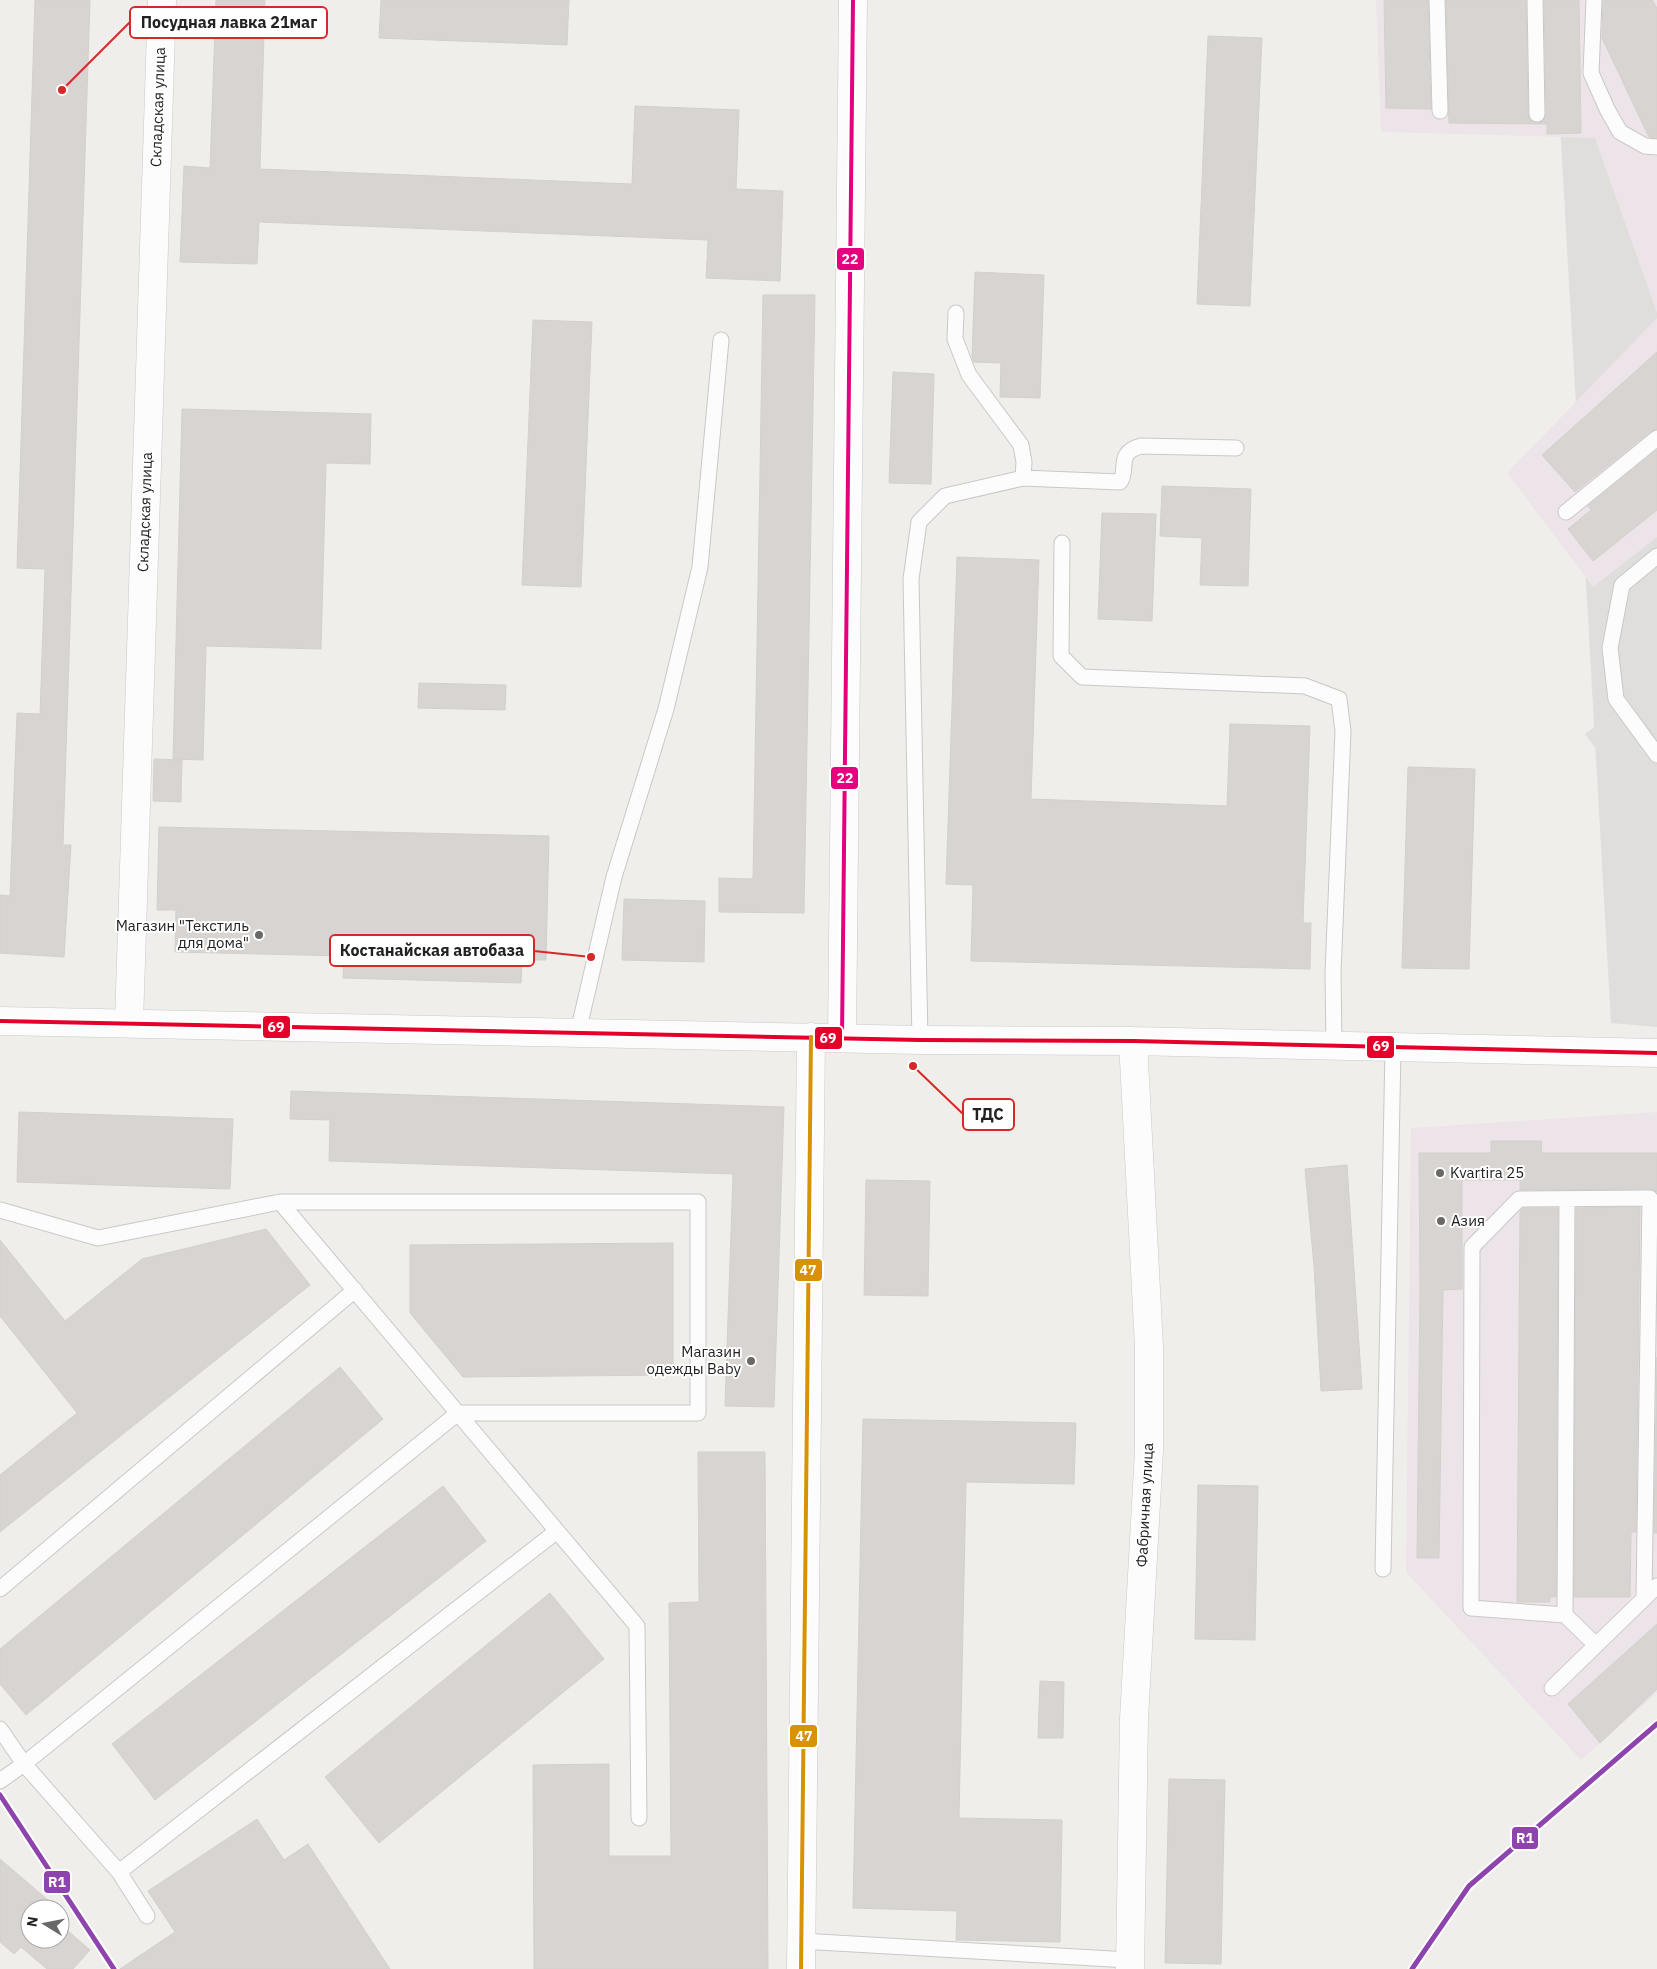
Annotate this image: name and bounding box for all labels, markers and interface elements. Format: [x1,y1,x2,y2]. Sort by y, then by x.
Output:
callout: Посудная лавка 21маг [130,7,327,38]
text: Посудная лавка 21маг [141,12,317,32]
street label: Складская улица [146,47,169,167]
line badge: 22 [836,247,865,271]
text: 22 [842,250,858,268]
street label: Складская улица [133,452,156,572]
line badge: 22 [830,766,859,790]
text: 22 [837,769,853,787]
place label: Магазин "Текстиль для дома" [116,916,249,952]
marker: Магазин "Текстиль для дома" [253,929,265,941]
callout: Костанайская автобаза [330,935,534,966]
text: Костанайская автобаза [340,940,524,960]
line badge: 69 [262,1015,291,1039]
text: 69 [268,1018,284,1036]
line badge: 69 [814,1026,843,1050]
text: 69 [820,1029,836,1047]
line badge: 69 [1366,1035,1395,1059]
text: 69 [1373,1037,1389,1055]
callout: ТДС [963,1099,1014,1130]
text: ТДС [972,1104,1004,1124]
place label: Kvartira 25 [1450,1163,1524,1182]
marker: Kvartira 25 [1434,1167,1446,1179]
place label: Азия [1451,1211,1485,1230]
marker: Азия [1435,1215,1447,1227]
line badge: 47 [794,1258,823,1282]
text: 47 [800,1261,816,1279]
place label: Магазин одежды Baby [647,1342,742,1378]
marker: Магазин одежды Baby [745,1355,757,1367]
street label: Фабричная улица [1132,1442,1157,1568]
line badge: 47 [789,1724,818,1748]
text: 47 [796,1727,812,1745]
line badge: R1 [1511,1826,1539,1850]
text: R1 [1516,1829,1535,1847]
line badge: R1 [43,1870,71,1894]
text: R1 [48,1873,67,1891]
north arrow [20,1899,70,1949]
text: N [22,1915,42,1928]

